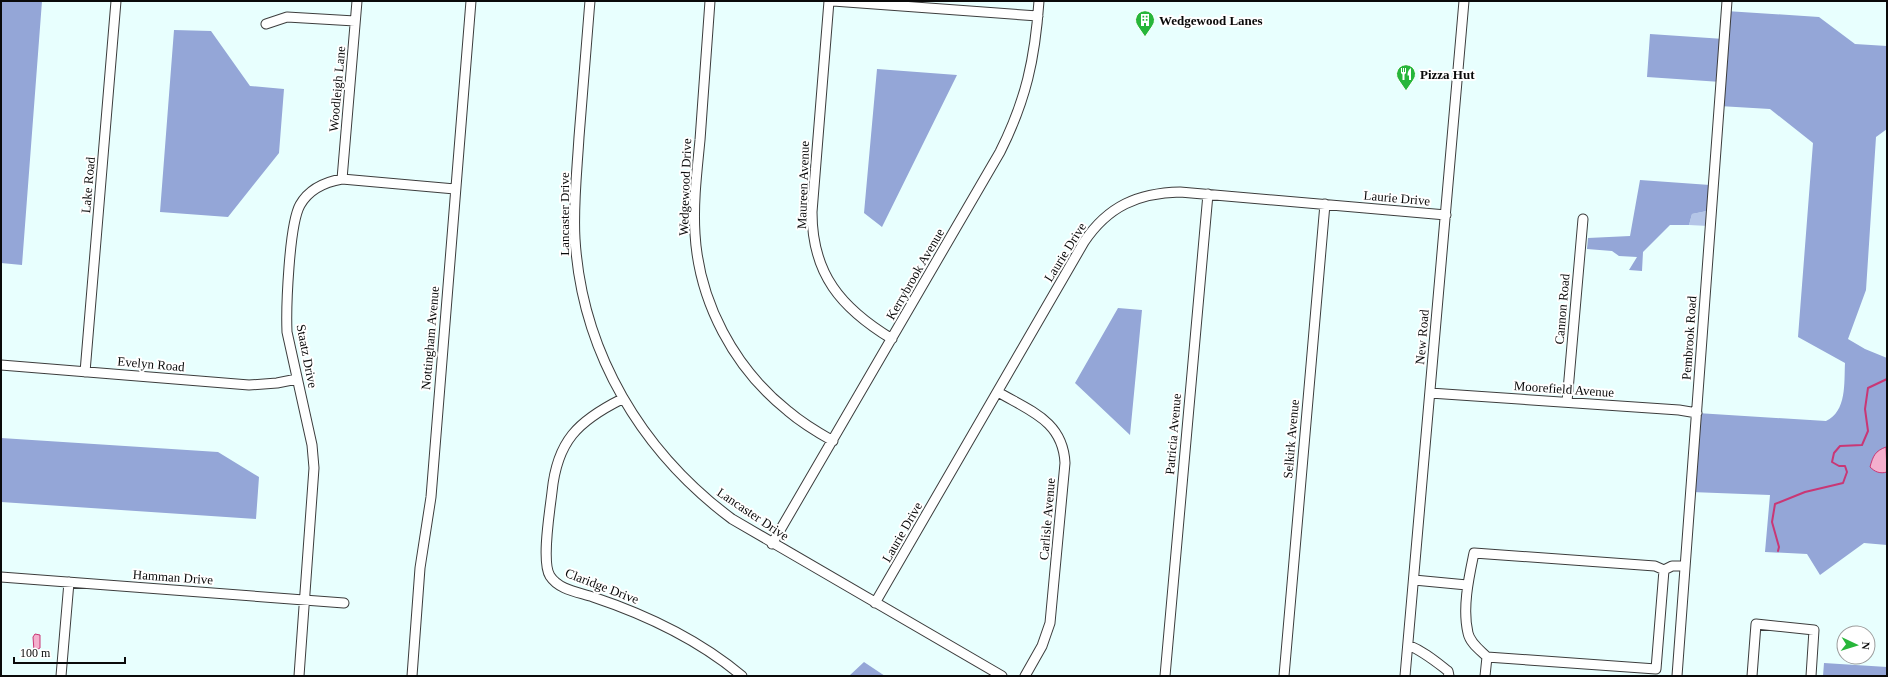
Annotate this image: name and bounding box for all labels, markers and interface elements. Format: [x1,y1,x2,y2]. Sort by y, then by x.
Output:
building icon: Wedgewood Lanes [1134,9,1156,37]
place label: Wedgewood Lanes [1159,13,1263,28]
street label: Woodleigh Lane [326,45,348,132]
restaurant icon: Pizza Hut [1395,63,1417,91]
place label: Pizza Hut [1420,67,1475,82]
street label: Wedgewood Drive [676,138,694,236]
street label: Maureen Avenue [794,140,812,229]
street label: Lake Road [78,156,98,214]
street label: Lancaster Drive [557,172,572,256]
street label: Laurie Drive [1363,188,1431,208]
street label: Laurie Drive [1041,220,1089,284]
street label: Kerrybrook Avenue [883,226,947,322]
street label: Cannon Road [1551,272,1573,345]
street label: Nottingham Avenue [418,285,442,391]
street label: Pembrook Road [1679,295,1699,380]
street label: New Road [1412,308,1432,365]
street label: Staatz Drive [293,323,321,389]
street label: Evelyn Road [117,354,186,374]
street label: Moorefield Avenue [1513,378,1615,400]
street label: Patricia Avenue [1162,392,1184,475]
street label: Selkirk Avenue [1280,399,1302,479]
street label: Carlisle Avenue [1036,477,1058,561]
street label: Lancaster Drive [714,484,792,544]
street label: Laurie Drive [879,499,925,565]
street label: Claridge Drive [563,565,641,607]
street label: Hamman Drive [132,567,214,587]
north arrow [1836,625,1876,665]
scale bar [14,639,125,665]
text: N [1860,641,1872,650]
text: 100 m [20,646,51,660]

